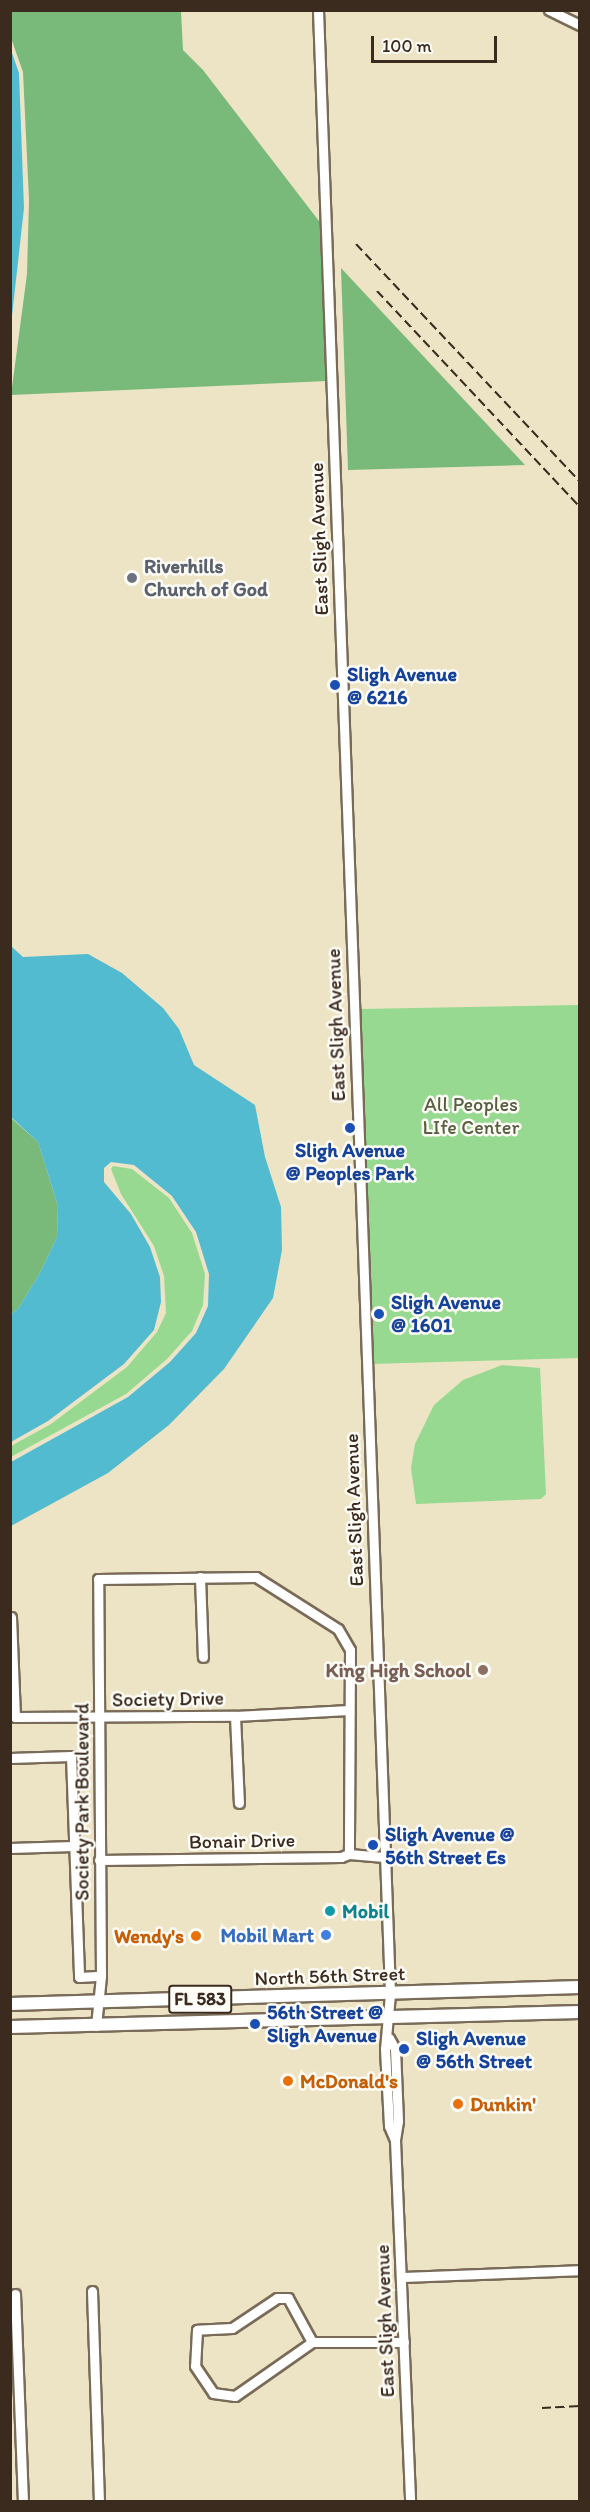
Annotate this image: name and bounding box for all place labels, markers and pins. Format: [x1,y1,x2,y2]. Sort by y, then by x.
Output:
place label: Riverhills Church of God [144,554,268,601]
marker: Riverhills Church of God [125,571,139,585]
place label: Sligh Avenue @ 6216 [347,662,457,709]
marker: Sligh Avenue @ 6216 [328,678,342,692]
marker: Sligh Avenue @ Peoples Park [343,1121,357,1135]
place label: Sligh Avenue @ Peoples Park [286,1138,414,1185]
place label: Sligh Avenue @ 1601 [391,1290,501,1337]
marker: Sligh Avenue @ 1601 [372,1307,386,1321]
place label: King High School [326,1658,471,1682]
marker: King High School [476,1663,490,1677]
place label: Sligh Avenue @ 56th Street Es [385,1822,514,1869]
marker: Sligh Avenue @ 56th Street Es [366,1838,380,1852]
place label: Mobil [342,1899,389,1923]
marker: Mobil [323,1904,337,1918]
place label: Mobil Mart [221,1923,314,1947]
place label: Wendy's [114,1924,184,1948]
marker: Mobil Mart [319,1928,333,1942]
marker: Wendy's [189,1929,203,1943]
place label: 56th Street @ Sligh Avenue [267,2000,383,2047]
marker: 56th Street @ Sligh Avenue [248,2017,262,2031]
place label: Sligh Avenue @ 56th Street [416,2026,532,2073]
marker: Sligh Avenue @ 56th Street [397,2042,411,2056]
place label: McDonald's [300,2069,398,2093]
marker: McDonald's [281,2074,295,2088]
place label: Dunkin' [470,2092,536,2116]
marker: Dunkin' [451,2097,465,2111]

